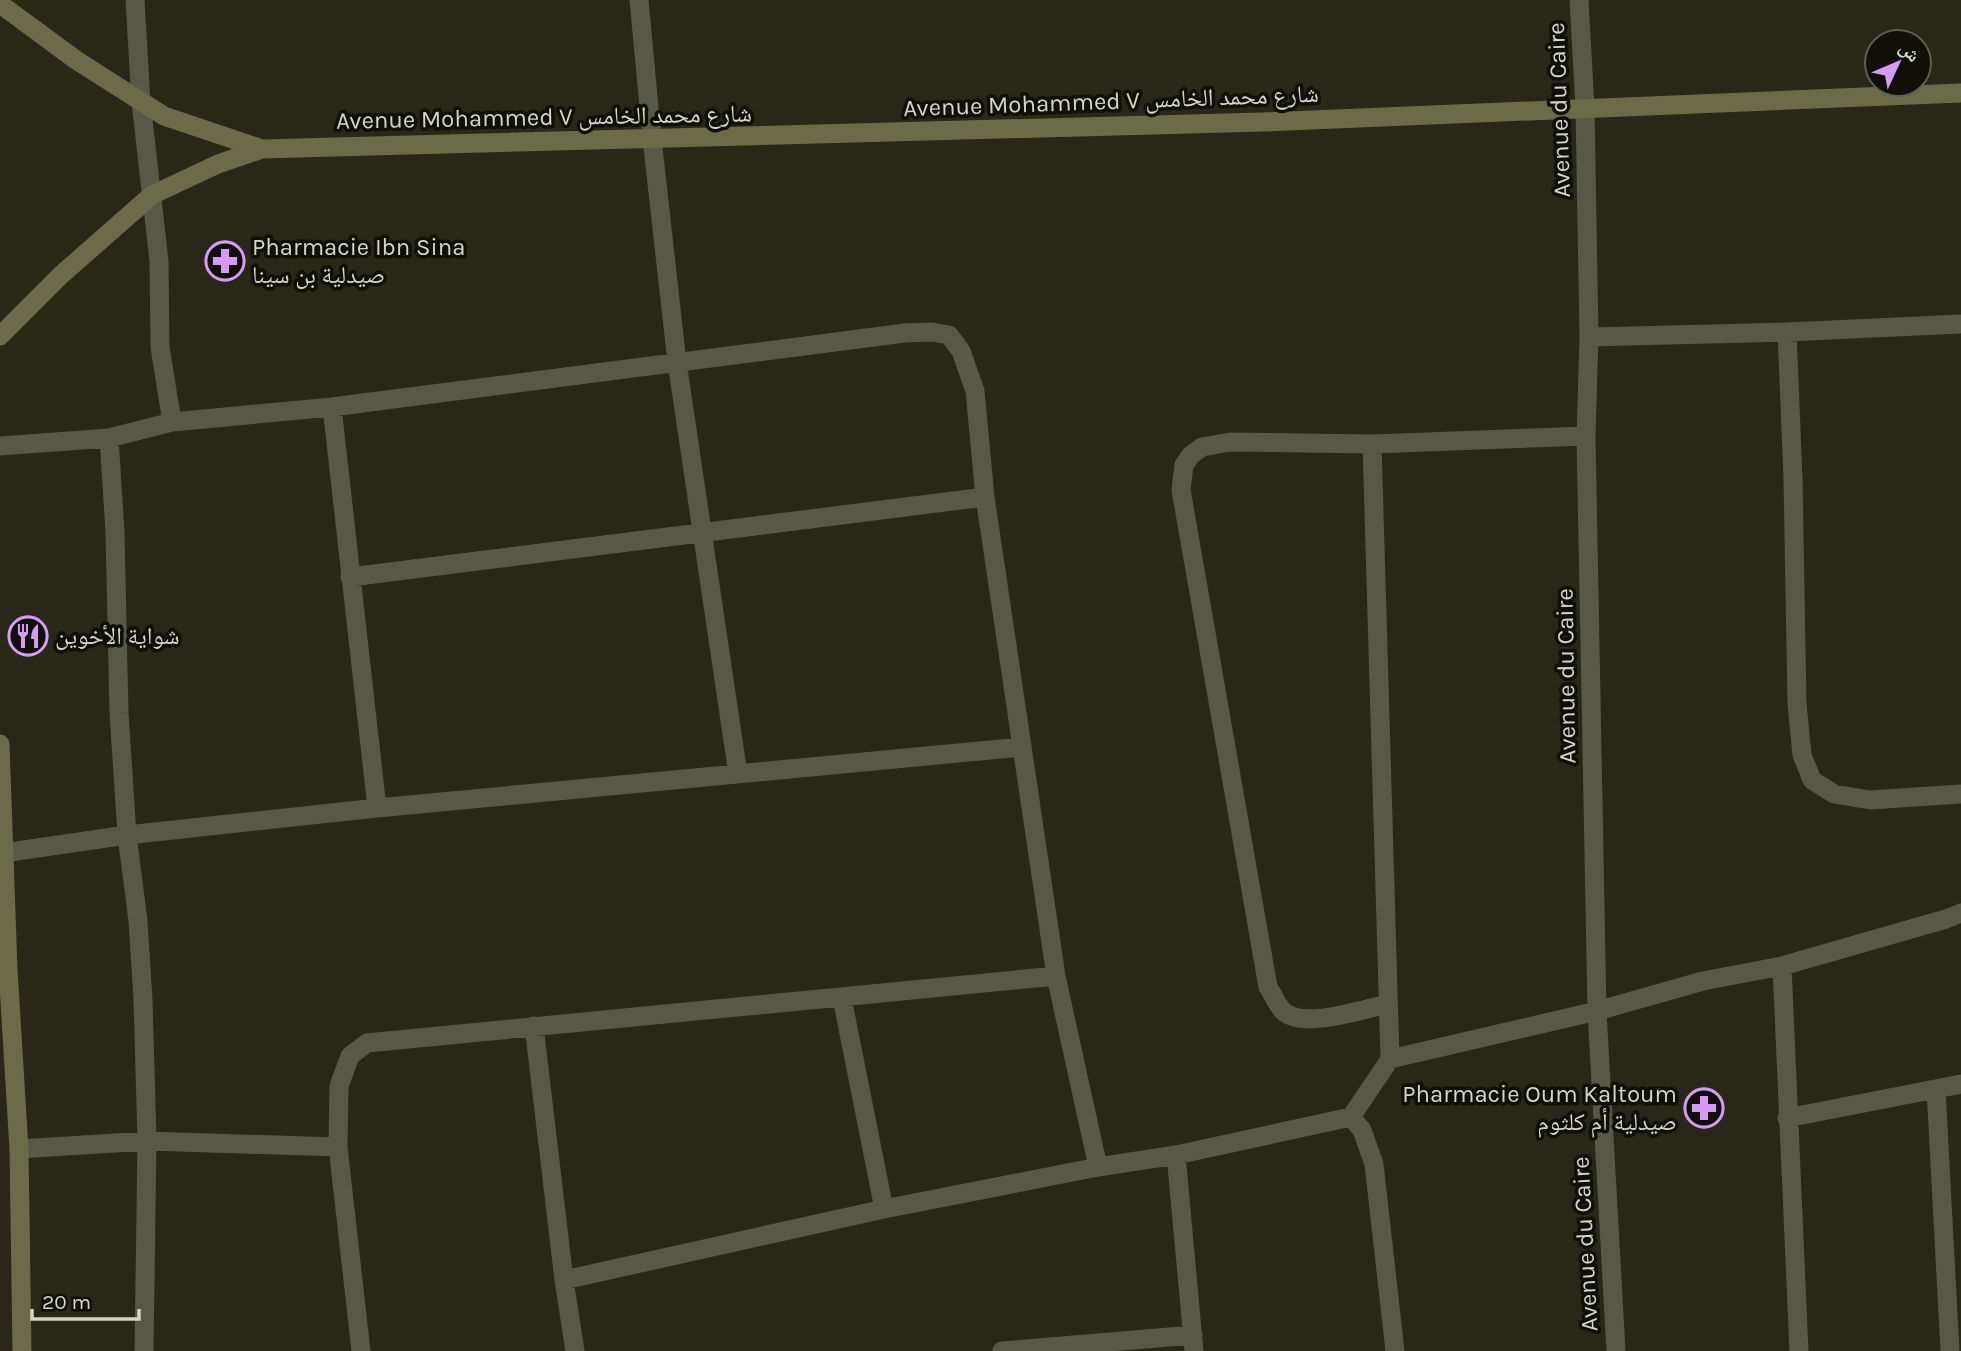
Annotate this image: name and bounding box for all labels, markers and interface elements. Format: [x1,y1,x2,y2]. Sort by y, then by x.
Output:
street label: Avenue du Caire [1542,22,1576,198]
north arrow [1863,28,1933,98]
text: ش [1895,37,1924,67]
street label: Avenue Mohammed V شارع محمد الخامس [903,80,1319,123]
street label: Avenue Mohammed V شارع محمد الخامس [336,99,752,136]
place label: Pharmacie Ibn Sina صيدلية بن سينا [252,233,465,289]
pharmacy icon: Pharmacie Ibn Sina صيدلية بن سينا [204,240,246,282]
street label: Avenue du Caire [1550,588,1582,764]
restaurant icon: شواية الأخوين [7,615,49,657]
place label: شواية الأخوين [55,622,179,650]
place label: Pharmacie Oum Kaltoum صيدلية أم كلثوم [1402,1080,1677,1138]
pharmacy icon: Pharmacie Oum Kaltoum صيدلية أم كلثوم [1683,1087,1725,1129]
street label: Avenue du Caire [1566,1156,1604,1332]
scale bar [32,1278,138,1322]
text: 20 m [42,1290,91,1314]

